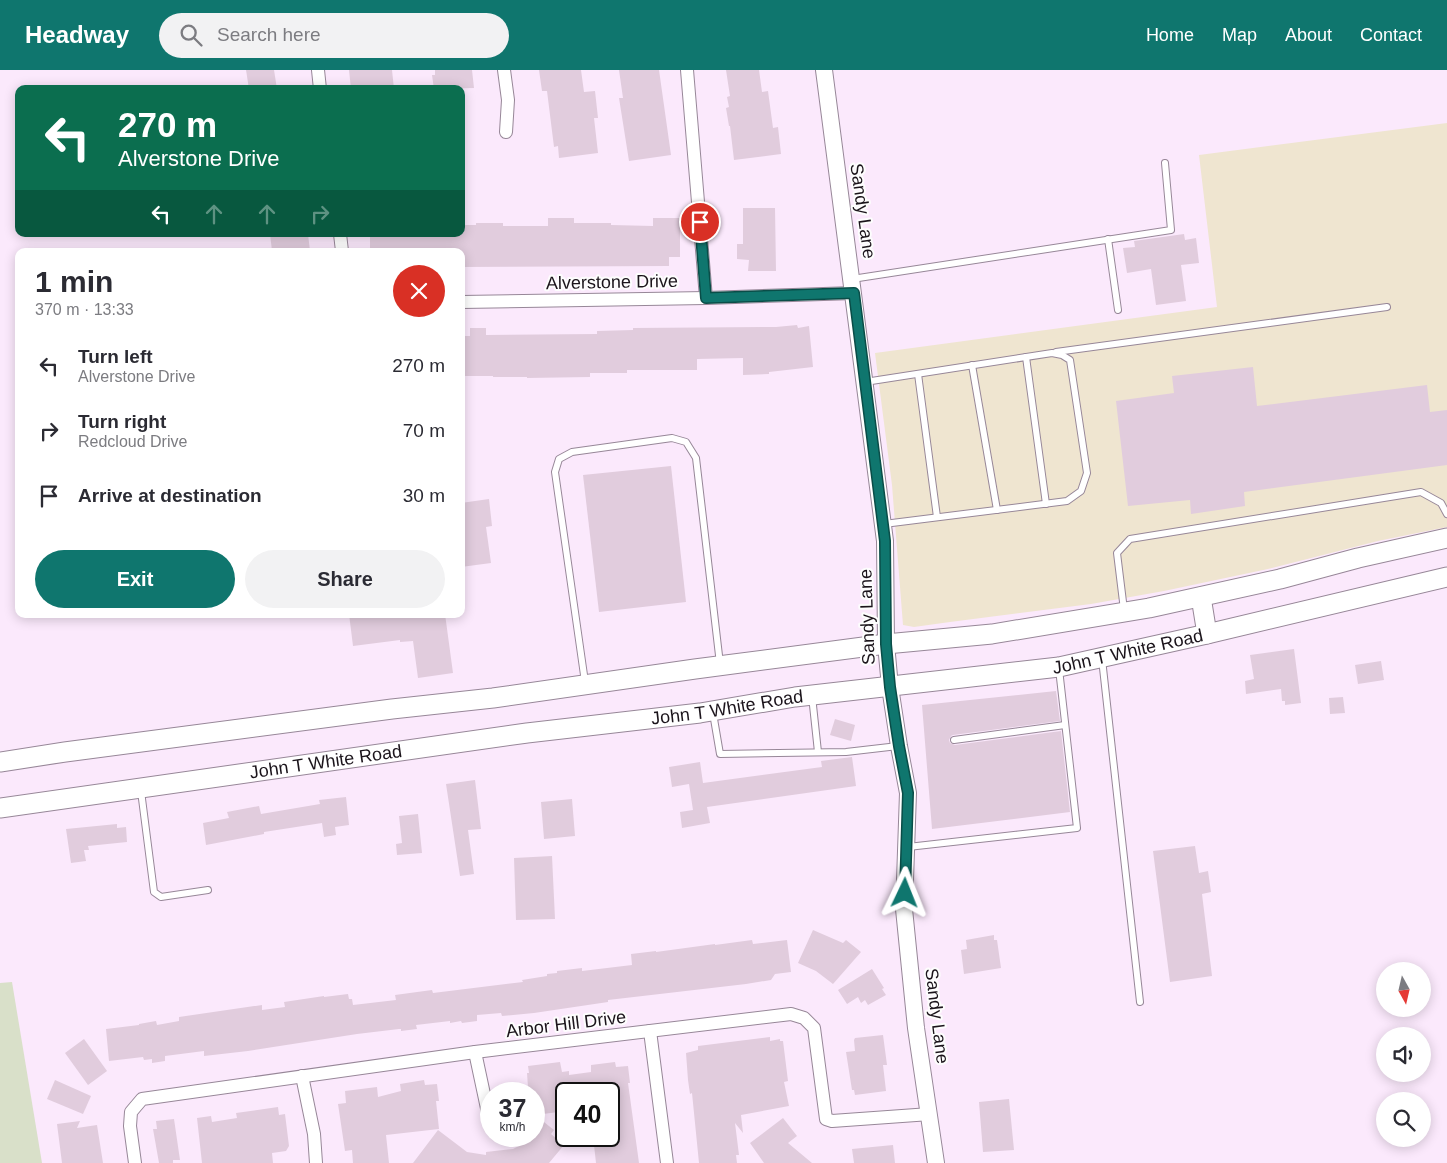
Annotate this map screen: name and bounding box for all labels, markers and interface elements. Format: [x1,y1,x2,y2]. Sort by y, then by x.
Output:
search box [159,13,509,58]
text: Headway [25,21,129,48]
icon: search [177,21,205,49]
text: Search here [217,24,321,45]
text: Home [1146,25,1194,45]
text: Map [1222,25,1257,45]
text: About [1285,25,1332,45]
text: Contact [1360,25,1422,45]
icon: left [35,105,100,170]
text: 270 m [118,105,217,144]
text: Alverstone Drive [118,146,279,171]
street label: Sandy Lane [846,162,880,260]
icon: left [147,200,175,228]
icon: ahead [200,200,228,228]
icon: ahead [253,200,281,228]
icon: right [306,200,334,228]
pin [679,201,721,243]
icon: arrive [686,208,714,236]
text: 1 min [35,265,113,298]
button: close [393,265,445,317]
street label: Alverstone Drive [546,271,678,293]
text: 370 m · 13:33 [35,301,134,318]
text: Turn left [78,346,153,367]
icon: left [35,352,63,380]
text: 270 m [392,355,445,376]
text: Alverstone Drive [78,368,195,385]
text: Turn right [78,411,166,432]
icon: right [35,417,63,445]
text: 70 m [403,420,445,441]
text: Redcloud Drive [78,433,187,450]
icon: arrive [35,482,63,510]
text: Arrive at destination [78,485,262,506]
text: 30 m [403,485,445,506]
button: Exit [35,550,235,608]
button: Share [245,550,445,608]
street label: Sandy Lane [855,569,879,665]
street label: John T White Road [1052,625,1205,678]
street label: John T White Road [650,686,804,729]
street label: John T White Road [248,741,403,782]
position arrow [878,866,930,918]
north arrow [1376,962,1431,1018]
map controls [1376,962,1431,1147]
street label: Sandy Lane [921,967,953,1065]
street label: Arbor Hill Drive [505,1007,627,1041]
button: sound [1376,1027,1431,1082]
speed limit sign: 40 [555,1082,620,1147]
button: search [1376,1092,1431,1147]
text: 37 [499,1094,526,1122]
text: km/h [499,1120,526,1134]

